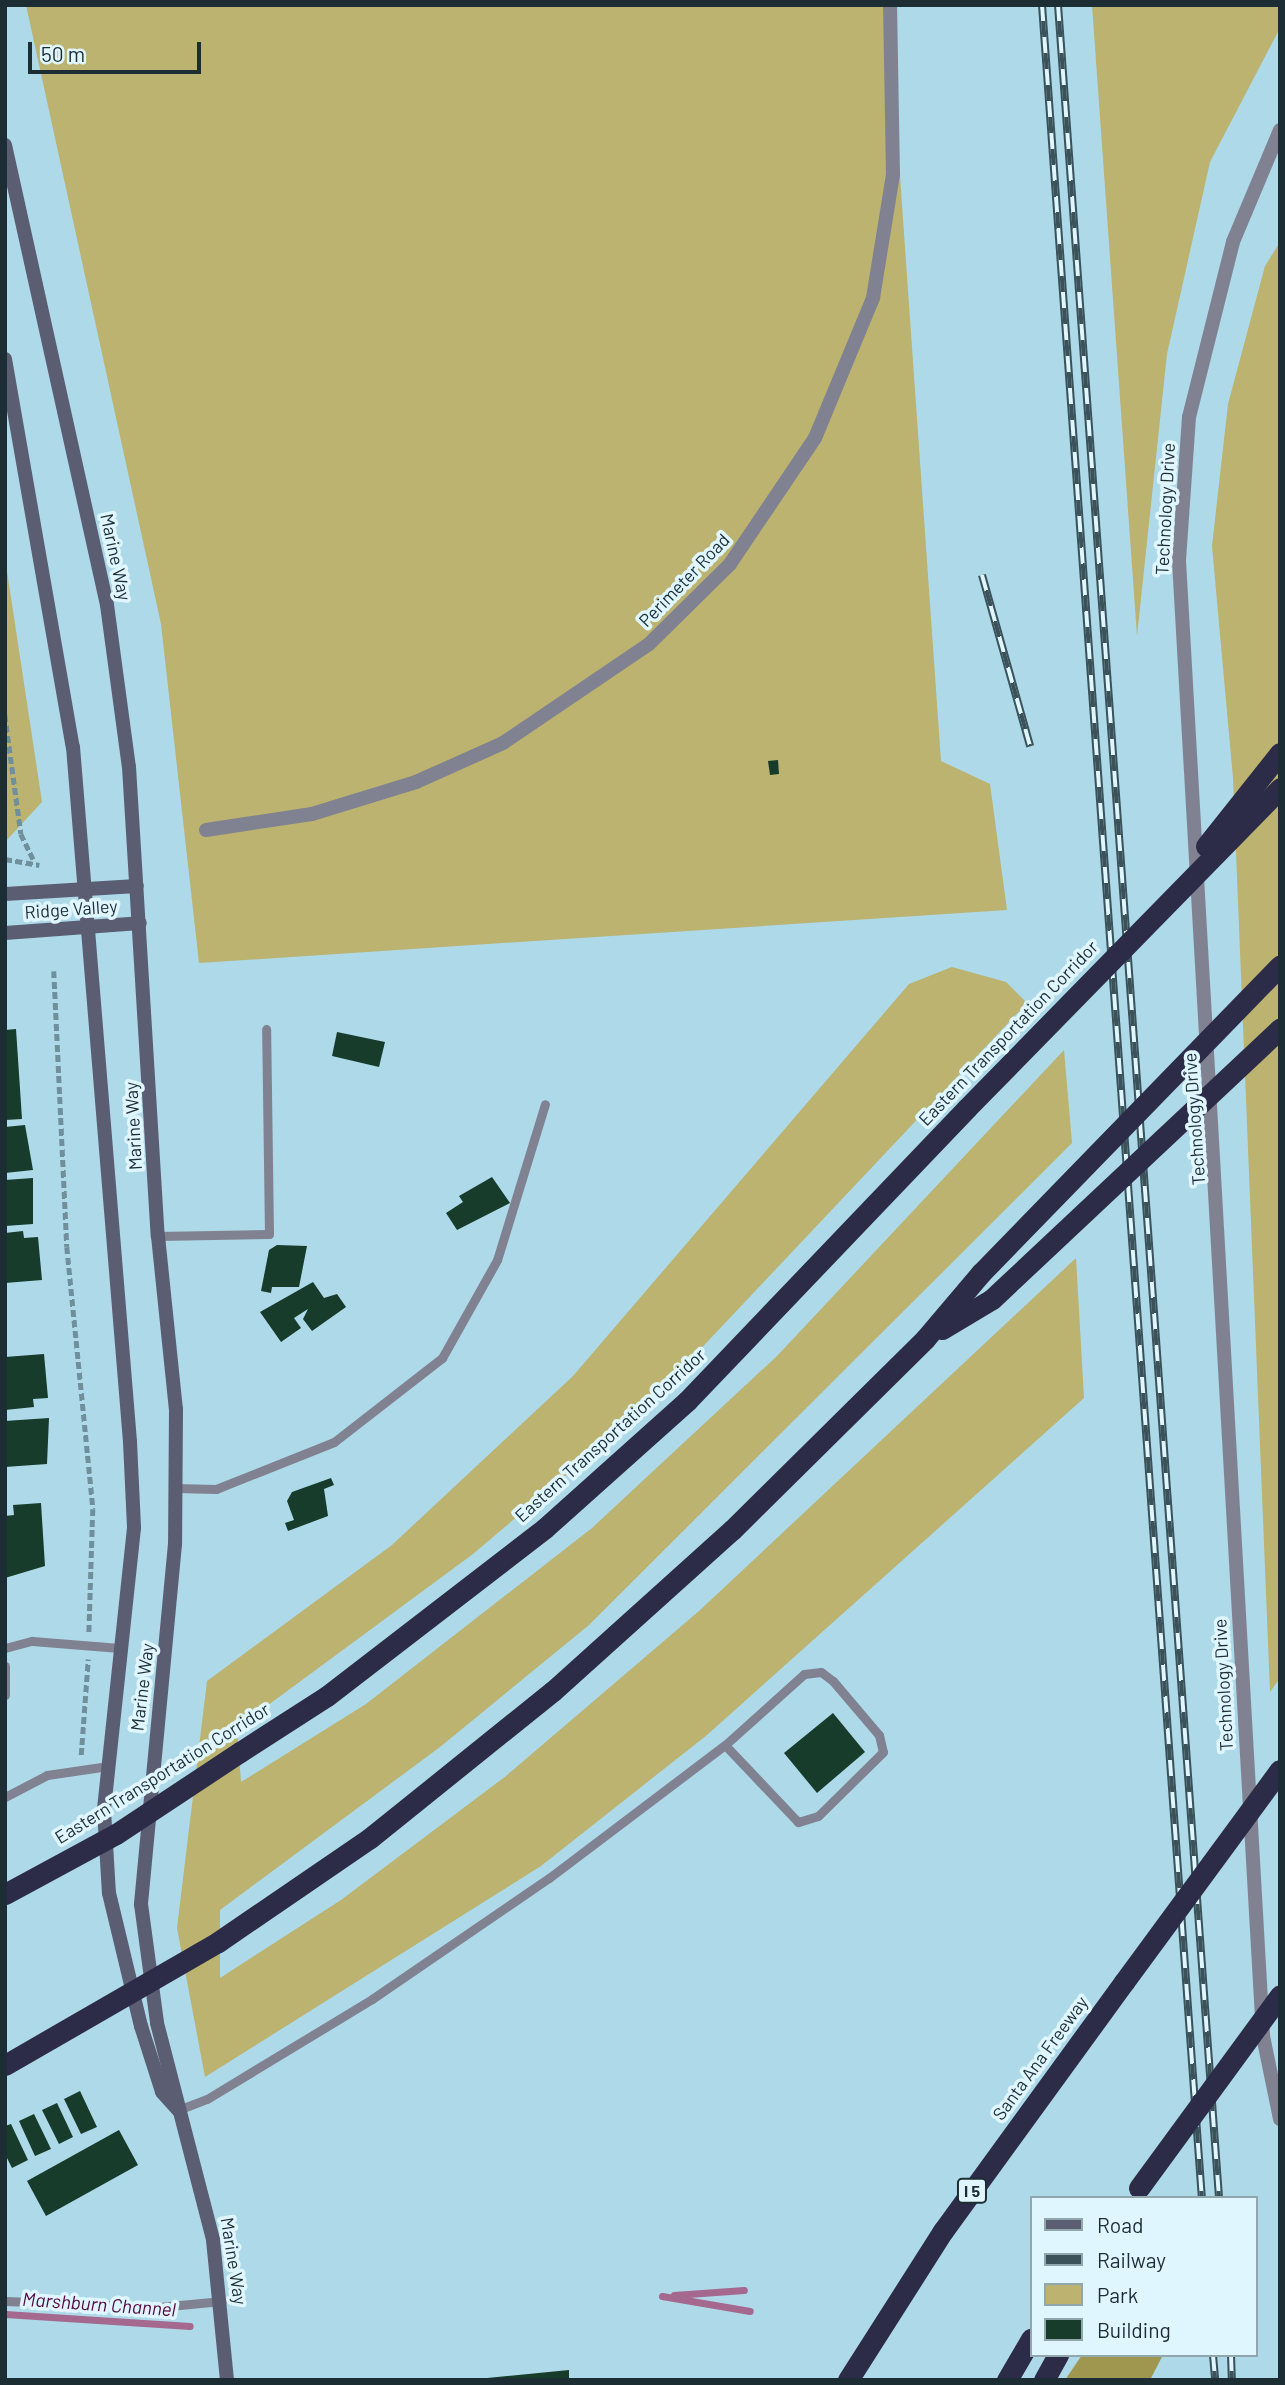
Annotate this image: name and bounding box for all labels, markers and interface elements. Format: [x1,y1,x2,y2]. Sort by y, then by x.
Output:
scale bar [32,28,205,72]
text: 50 m [41,41,85,66]
street label: Technology Drive [1151,442,1179,576]
street label: Marine Way [96,512,136,602]
street label: Perimeter Road [634,529,734,631]
street label: Ridge Valley [24,895,118,923]
street label: Eastern Transportation Corridor [914,936,1102,1130]
street label: Technology Drive [1179,1052,1209,1186]
street label: Marine Way [120,1081,146,1171]
street label: Eastern Transportation Corridor [510,1344,710,1526]
street label: Technology Drive [1209,1618,1237,1752]
street label: Marine Way [126,1642,158,1732]
street label: Eastern Transportation Corridor [51,1698,273,1848]
street label: Santa Ana Freeway [988,1992,1092,2124]
road number: I 5 [956,2178,988,2204]
legend [1030,2196,1257,2357]
text: Road [1097,2212,1143,2237]
street label: Marine Way [216,2216,252,2306]
text: Railway [1097,2247,1166,2272]
text: Park [1097,2282,1138,2307]
water label: Marshburn Channel [21,2287,177,2321]
text: Building [1097,2317,1171,2342]

